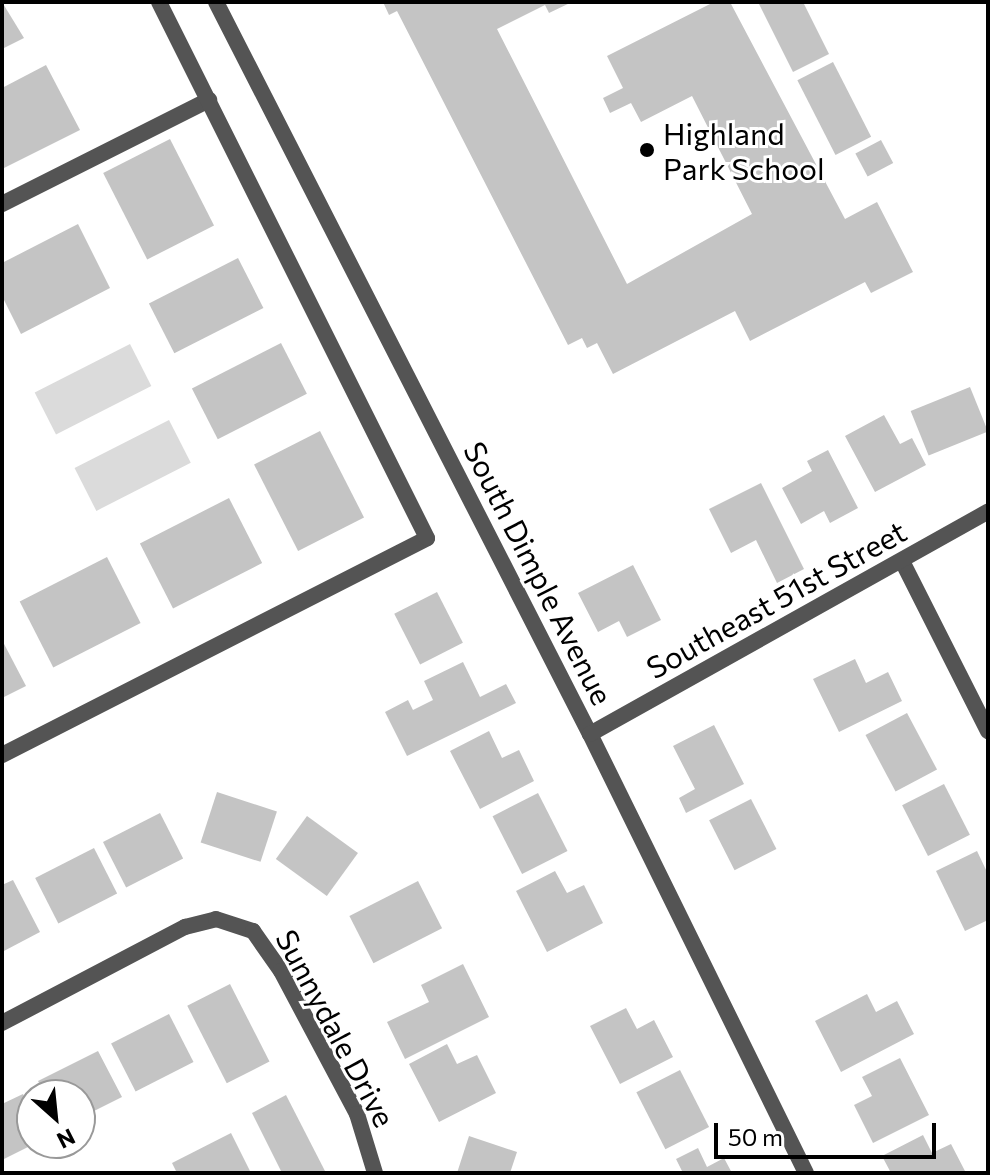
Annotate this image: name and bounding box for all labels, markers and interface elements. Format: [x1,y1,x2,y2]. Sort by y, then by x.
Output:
place label: Highland Park School [663,115,825,186]
marker: Highland Park School [638,141,656,159]
street label: South Dimple Avenue [457,435,621,711]
street label: Southeast 51st Street [640,513,912,685]
street label: Sunnydale Drive [269,923,403,1133]
north arrow [16,1079,96,1159]
scale bar [718,1107,940,1157]
text: 50 m [728,1122,783,1151]
text: N [53,1123,80,1155]

